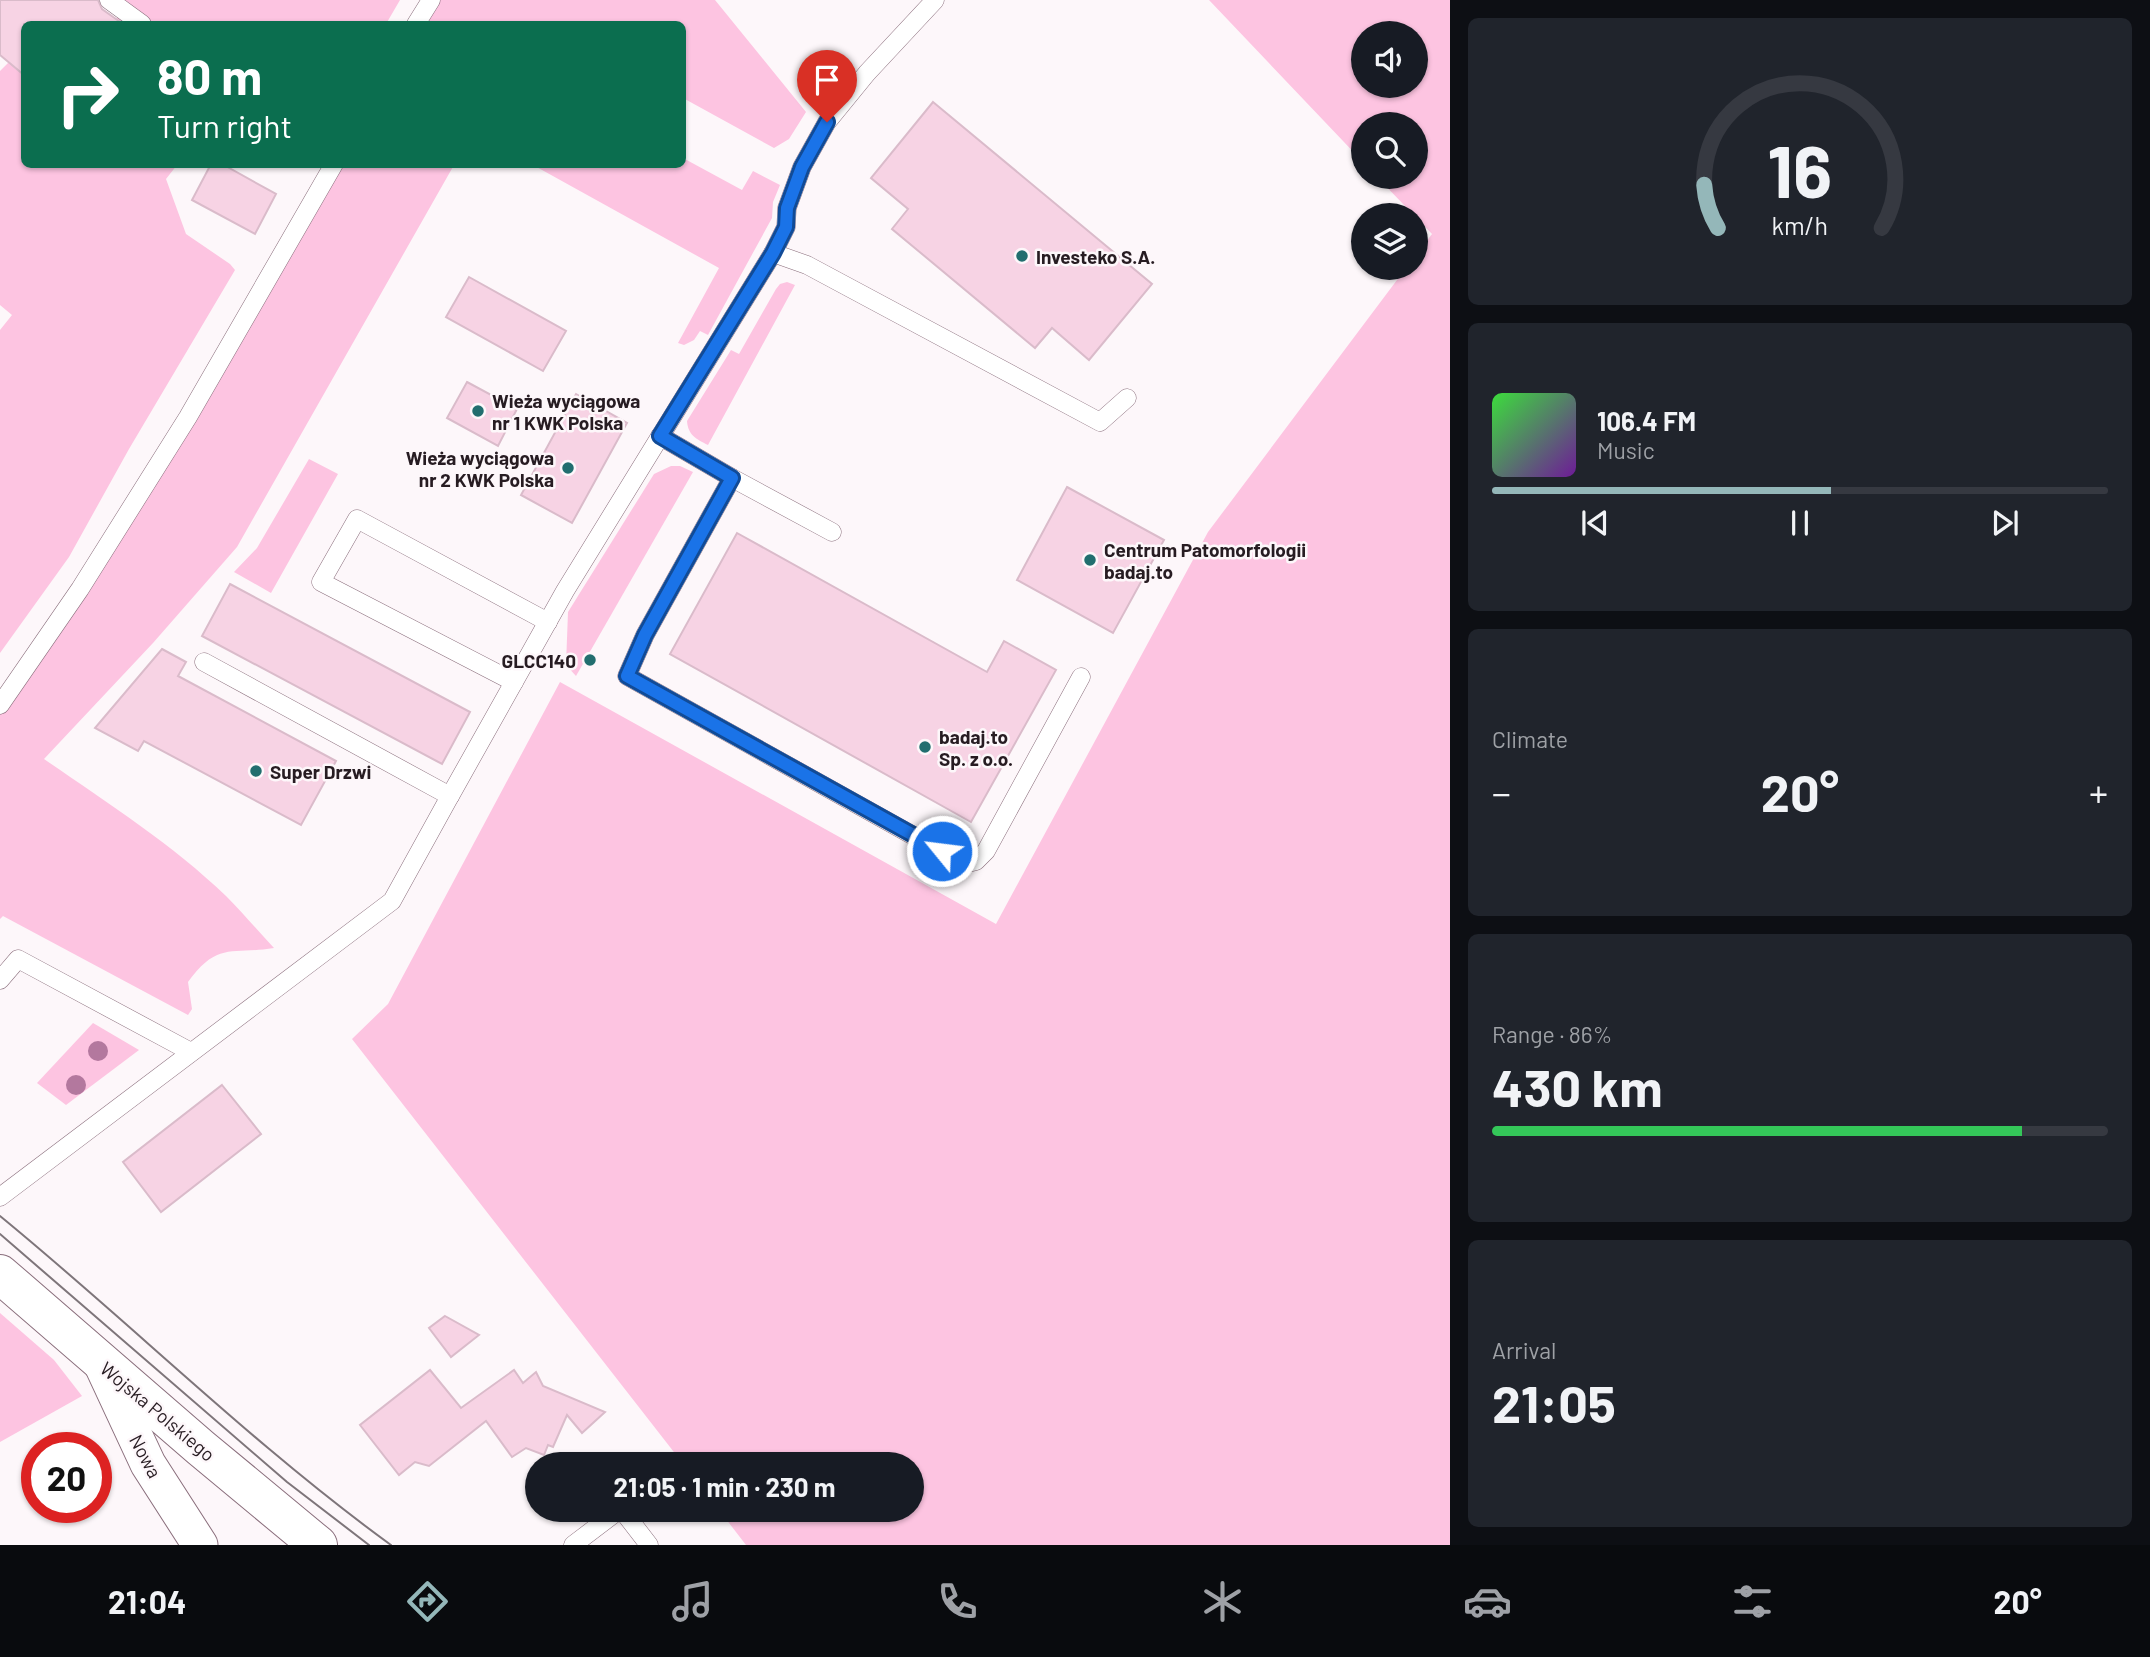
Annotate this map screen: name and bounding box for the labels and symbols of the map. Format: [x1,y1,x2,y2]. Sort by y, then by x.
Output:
pin [797,50,857,122]
place label: Investeko S.A. [1036,245,1155,268]
marker: Investeko S.A. [1014,248,1030,264]
place label: Wieża wyciągowa nr 1 KWK Polska [492,389,640,434]
marker: Wieża wyciągowa nr 1 KWK Polska [470,403,486,419]
place label: Wieża wyciągowa nr 2 KWK Polska [406,446,554,491]
marker: Wieża wyciągowa nr 2 KWK Polska [560,460,576,476]
place label: Centrum Patomorfologii badaj.to [1104,538,1306,583]
marker: Centrum Patomorfologii badaj.to [1082,552,1098,568]
place label: GLCC140 [502,649,576,672]
marker: GLCC140 [582,652,598,668]
place label: badaj.to Sp. z o.o. [939,725,1013,770]
marker: badaj.to Sp. z o.o. [917,739,933,755]
place label: Super Drzwi [270,760,371,783]
marker: Super Drzwi [248,763,264,779]
position arrow [905,814,979,888]
street label: Wojska Polskiego [96,1356,220,1466]
street label: Nowa [125,1430,167,1482]
speed limit sign: 20 [21,1432,112,1523]

